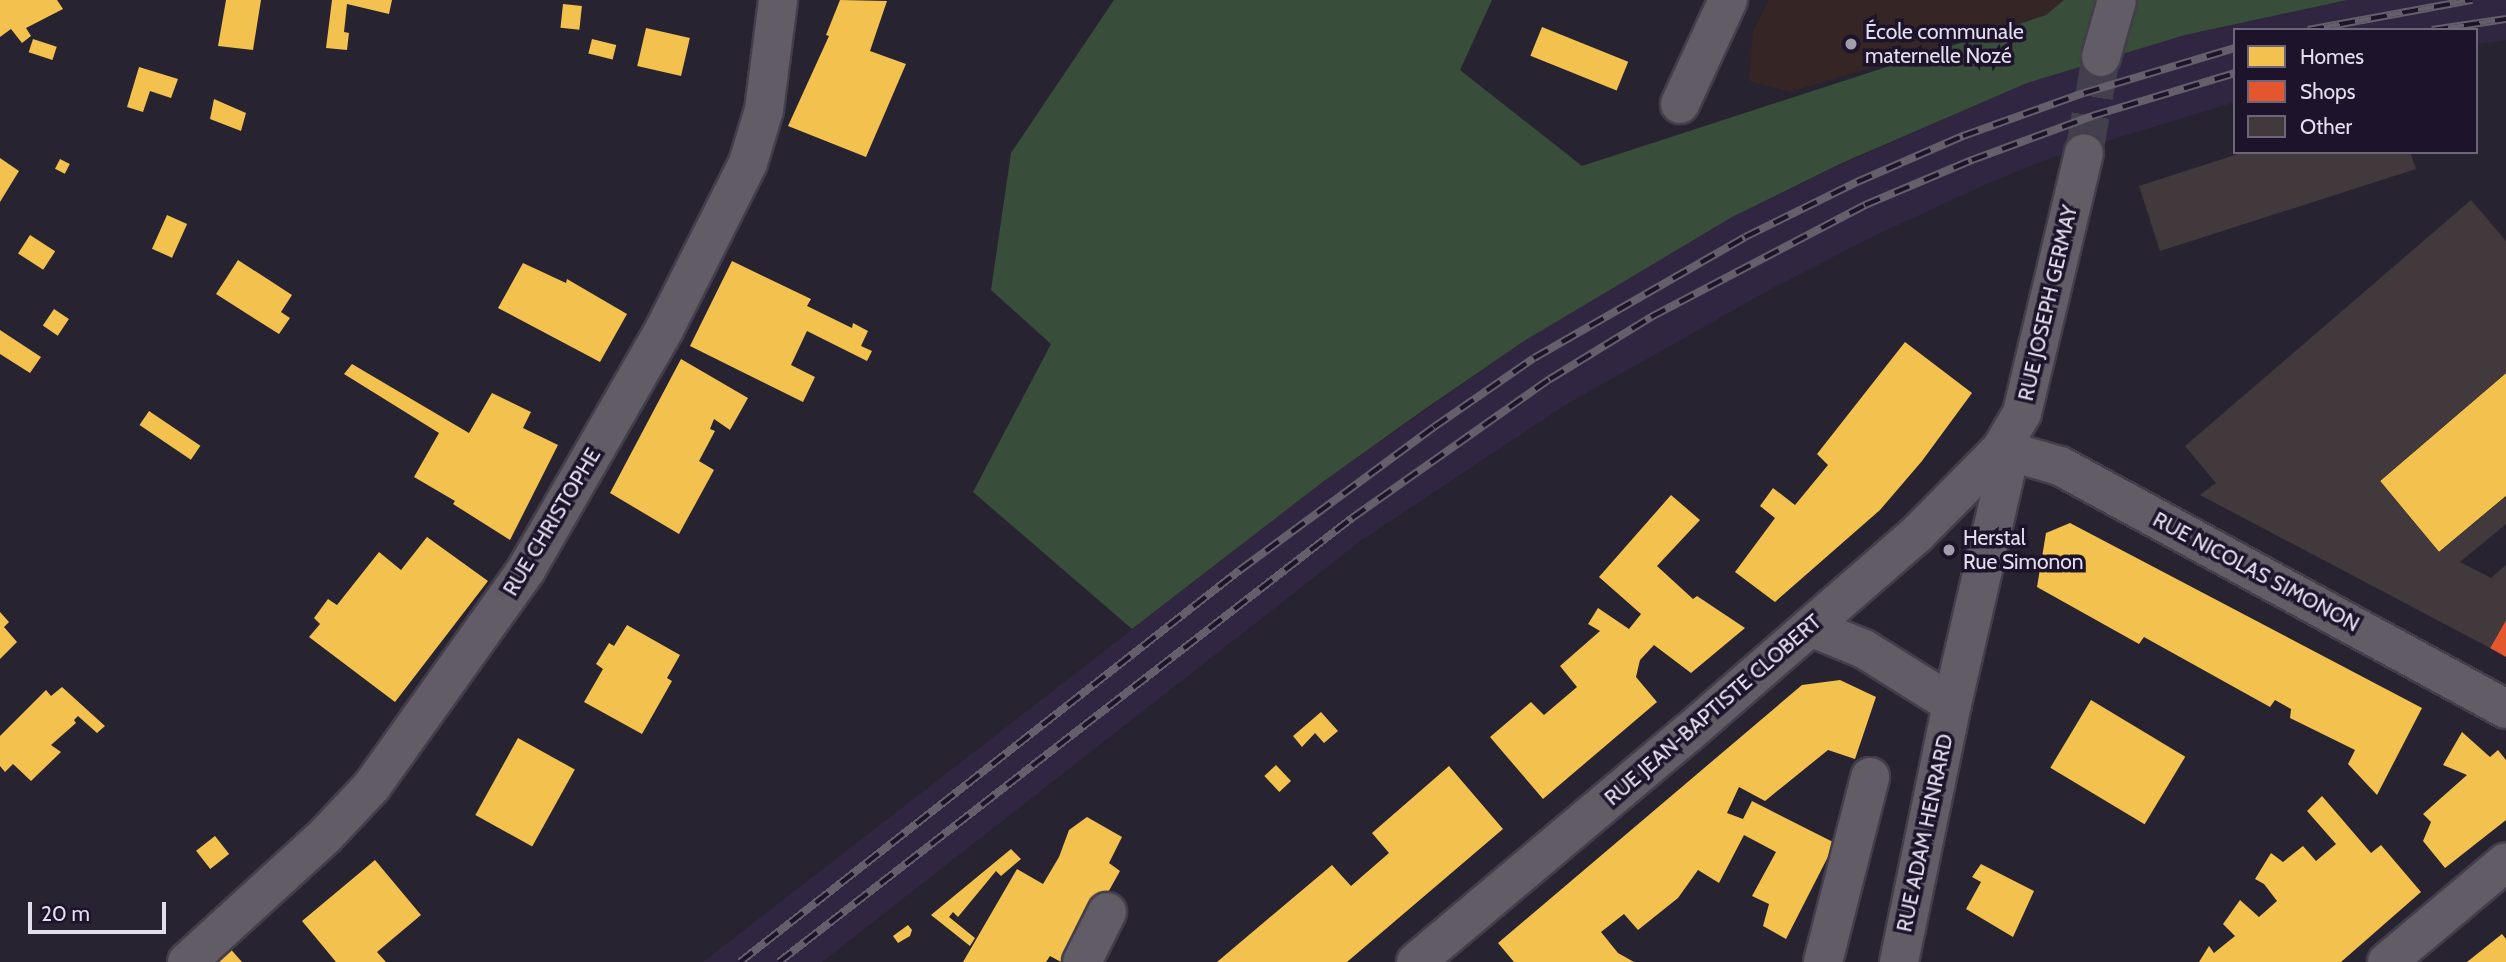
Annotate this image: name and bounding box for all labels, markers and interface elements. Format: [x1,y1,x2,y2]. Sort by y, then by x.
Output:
place label: École communale maternelle Nozé [1865,19,2024,69]
legend [2233,28,2478,154]
marker: École communale maternelle Nozé [1843,36,1859,52]
text: Homes [2300,44,2364,69]
text: Shops [2300,79,2355,104]
text: Other [2300,114,2352,139]
street label: RUE JOSEPH GERMAY [2013,203,2083,403]
street label: RUE CHRISTOPHE [498,444,606,600]
street label: RUE NICOLAS SIMONON [2149,507,2363,637]
place label: Herstal Rue Simonon [1963,525,2083,575]
marker: Herstal Rue Simonon [1941,542,1957,558]
street label: RUE JEAN-BAPTISTE CLOBERT [1600,609,1826,811]
street label: RUE ADAM HENRARD [1892,732,1958,934]
scale bar [32,888,170,932]
text: 20 m [41,901,90,926]

